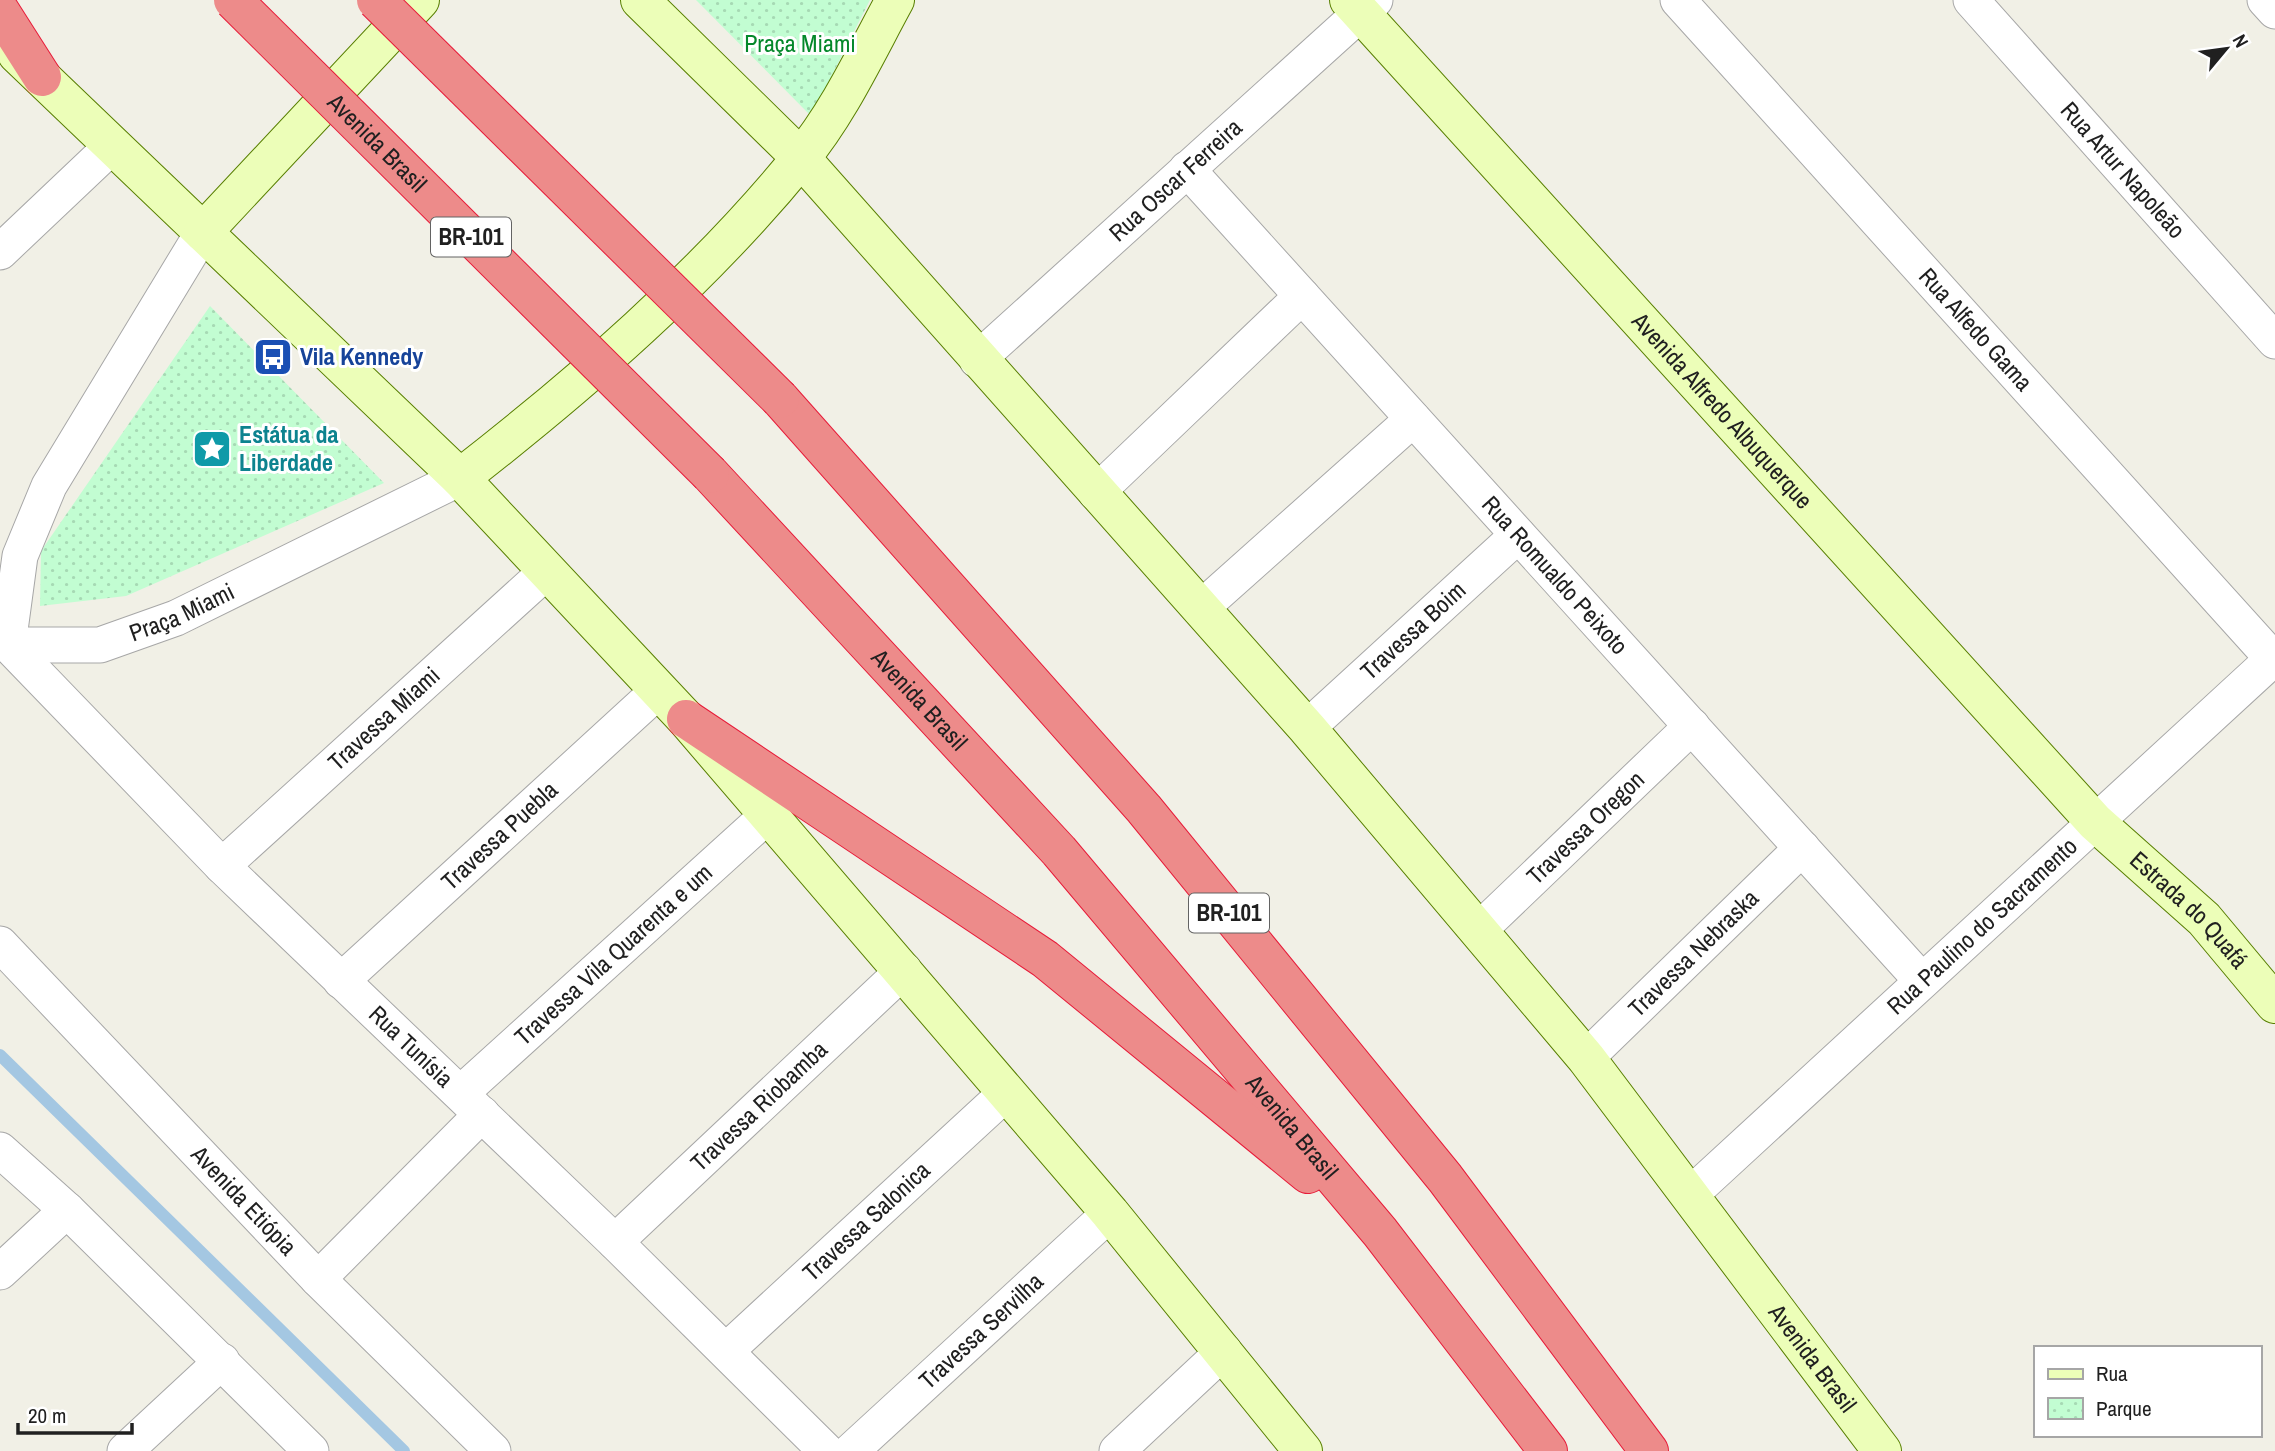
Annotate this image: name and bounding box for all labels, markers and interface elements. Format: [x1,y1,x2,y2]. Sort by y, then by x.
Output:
north arrow [2191,14,2261,84]
park label: Praça Miami [744,27,856,59]
text: N [2227,30,2255,52]
street label: Avenida Brasil [320,85,434,199]
street label: Rua Artur Napoleão [2054,94,2193,245]
street label: Rua Oscar Ferreira [1102,111,1248,248]
road number: BR-101 [431,218,511,256]
street label: Rua Alfedo Gama [1912,260,2040,397]
street label: Avenida Alfredo Albuquerque [1625,304,1820,515]
bus stop icon: Vila Kennedy [252,336,294,378]
place label: Vila Kennedy [300,340,423,372]
place label: Estátua da Liberdade [239,418,339,478]
place icon: Estátua da Liberdade [191,428,233,470]
street label: Rua Romualdo Peixoto [1475,488,1636,661]
street label: Travessa Boim [1353,574,1472,686]
street label: Praça Miami [125,575,239,648]
street label: Avenida Brasil [864,641,975,757]
street label: Travessa Miami [321,659,446,777]
street label: Travessa Oregon [1519,763,1651,891]
street label: Travessa Puebla [434,774,564,897]
street label: Rua Paulino do Sacramento [1880,830,2083,1021]
street label: Estrada do Quafá [2124,844,2256,975]
street label: Travessa Vila Quarenta e um [507,856,719,1052]
street label: Travessa Nebraska [1621,882,1765,1023]
road number: BR-101 [1189,893,1269,932]
street label: Rua Tunísia [362,998,461,1094]
street label: Travessa Riobamba [683,1033,834,1178]
street label: Avenida Brasil [1238,1067,1346,1186]
street label: Avenida Etiópia [184,1138,304,1262]
street label: Travessa Salonica [795,1154,936,1288]
street label: Travessa Servilha [912,1265,1050,1396]
street label: Avenida Brasil [1761,1296,1864,1418]
legend [2034,1346,2261,1437]
text: Rua [2096,1359,2128,1388]
scale bar [18,1392,131,1436]
text: Parque [2096,1394,2152,1423]
text: 20 m [28,1401,66,1430]

